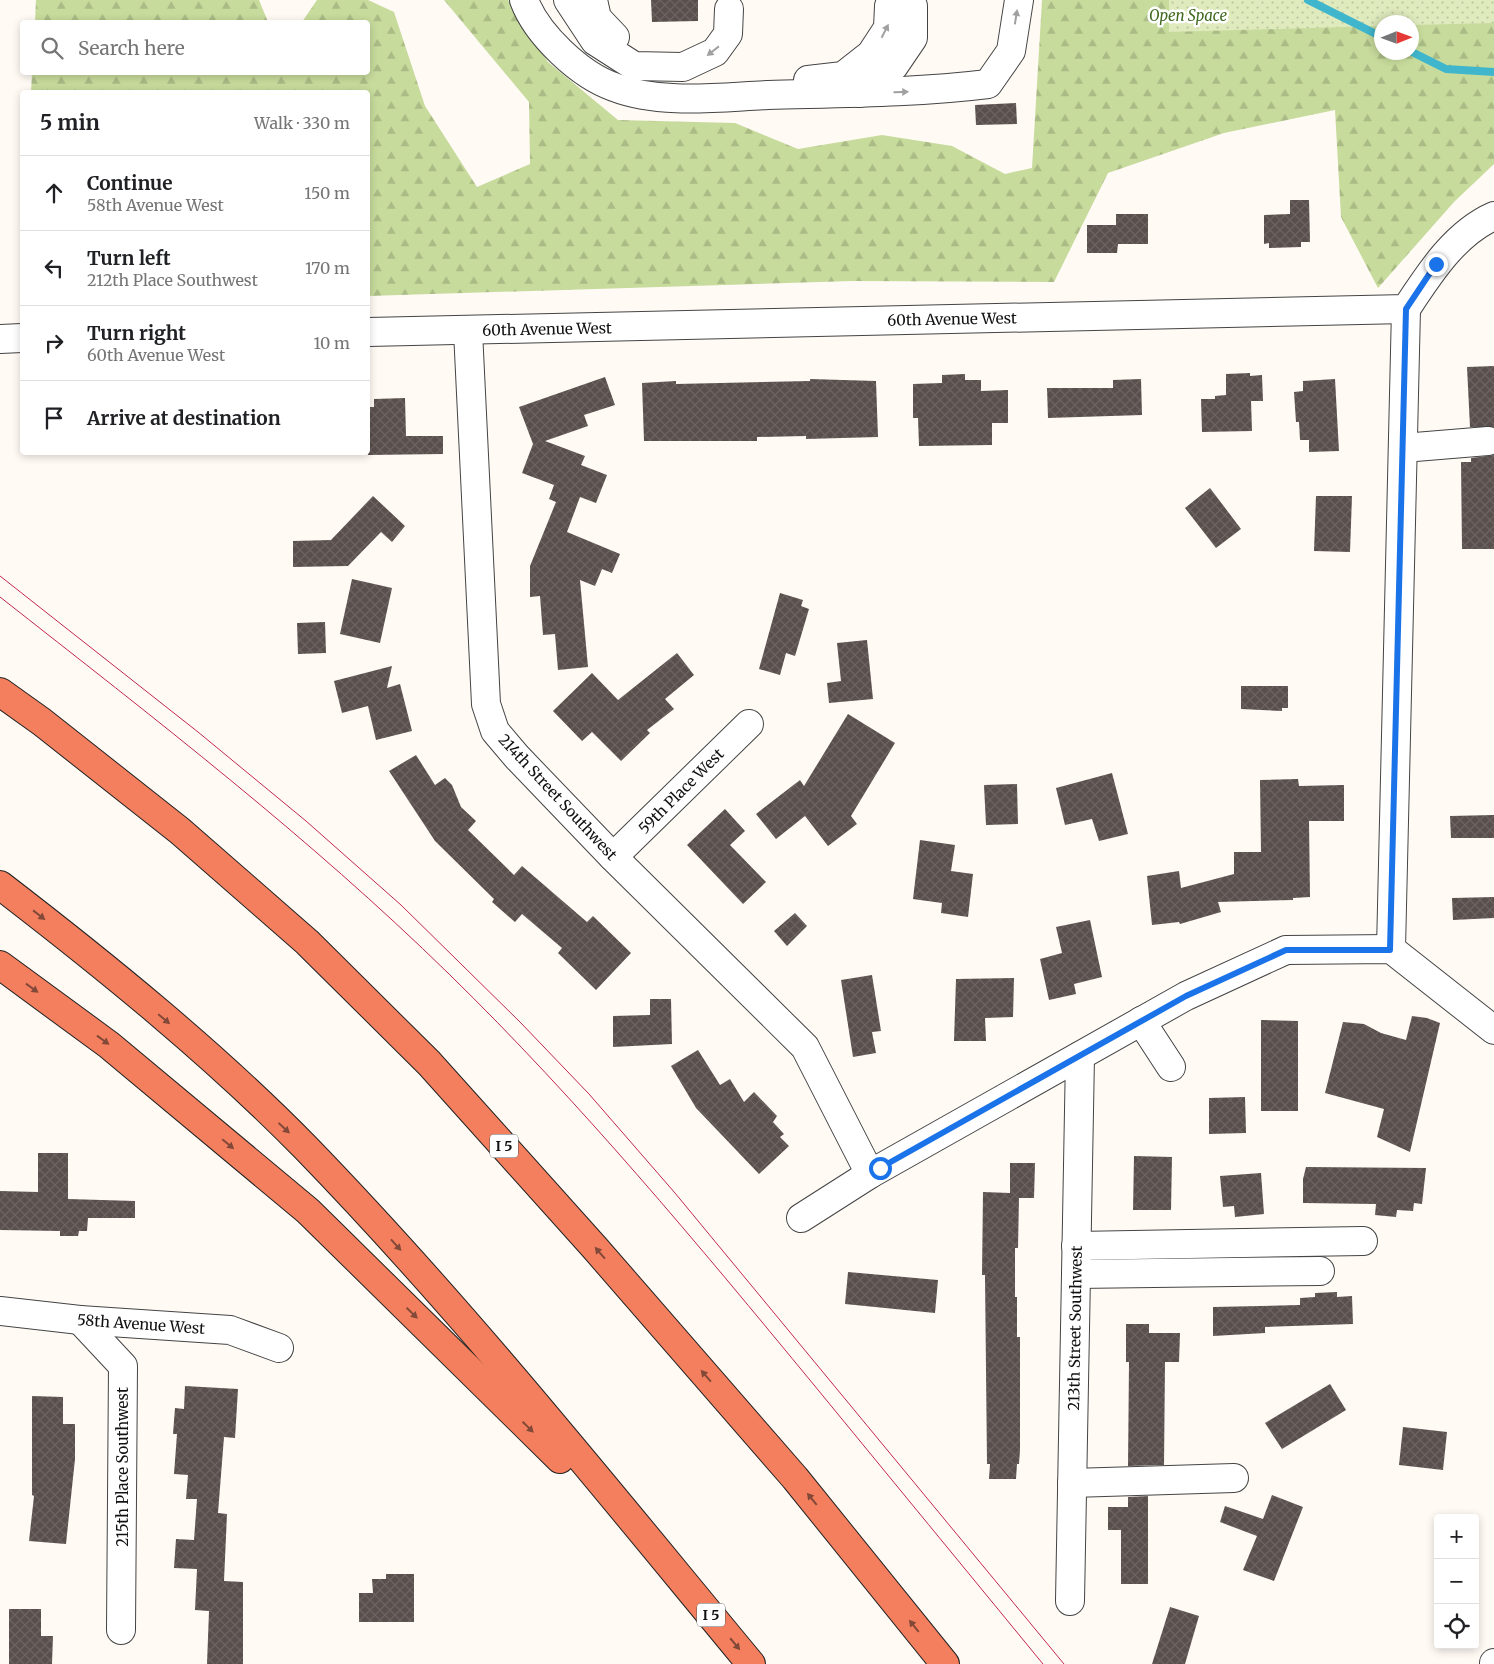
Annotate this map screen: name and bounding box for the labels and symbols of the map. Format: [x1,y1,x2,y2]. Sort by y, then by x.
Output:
park label: Open Space [1149,6,1227,25]
one-way arrow [1013,9,1021,25]
north arrow [1374,15,1419,60]
one-way arrow [880,24,889,39]
one-way arrow [706,46,720,56]
one-way arrow [893,88,909,96]
route end [1425,253,1448,276]
street label: 60th Avenue West [887,308,1017,330]
street label: 60th Avenue West [482,318,612,340]
street label: 214th Street Southwest [495,730,621,864]
street label: 59th Place West [634,744,728,838]
one-way arrow [32,909,45,920]
one-way arrow [25,983,38,994]
one-way arrow [157,1013,170,1024]
one-way arrow [96,1035,110,1045]
one-way arrow [278,1122,290,1134]
road number: I 5 [490,1134,518,1158]
one-way arrow [221,1139,234,1150]
route start [869,1157,892,1180]
one-way arrow [390,1239,402,1251]
street label: 213th Street Southwest [1064,1245,1086,1411]
one-way arrow [594,1248,606,1260]
one-way arrow [406,1307,418,1319]
street label: 58th Avenue West [76,1310,206,1338]
one-way arrow [701,1370,712,1383]
street label: 215th Place Southwest [113,1387,132,1547]
one-way arrow [522,1421,534,1433]
one-way arrow [807,1493,818,1506]
road number: I 5 [697,1604,725,1626]
one-way arrow [909,1619,919,1633]
one-way arrow [729,1638,741,1650]

